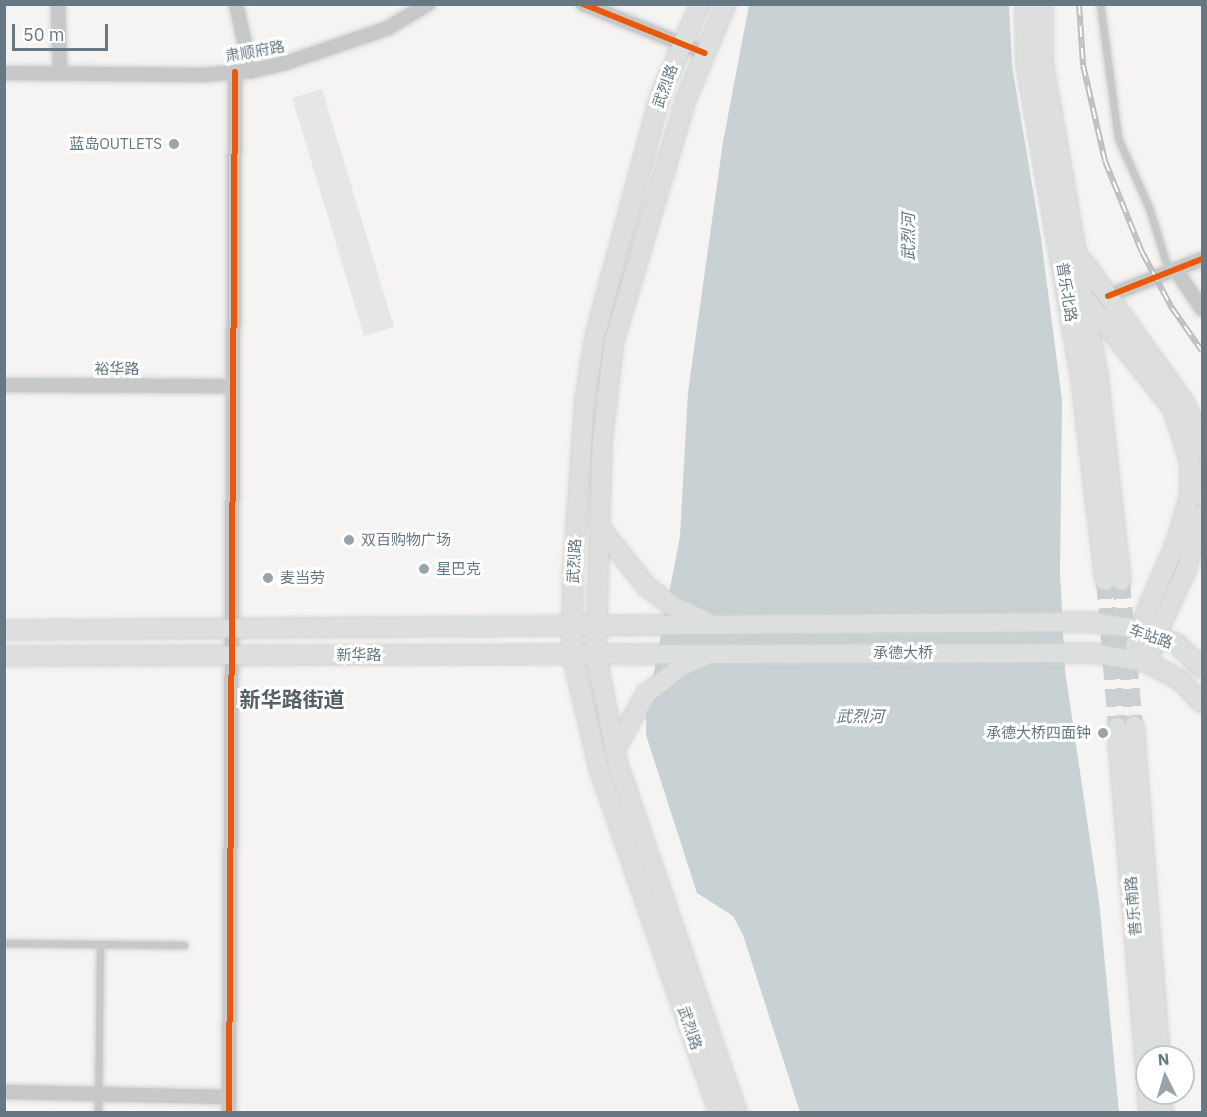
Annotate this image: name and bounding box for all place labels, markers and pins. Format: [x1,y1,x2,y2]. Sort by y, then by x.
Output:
place label: 蓝岛OUTLETS [69,135,162,153]
marker: 蓝岛OUTLETS [167,137,181,151]
place label: 双百购物广场 [361,531,451,549]
marker: 双百购物广场 [342,533,356,547]
place label: 星巴克 [436,560,481,578]
marker: 星巴克 [417,562,431,576]
place label: 麦当劳 [280,569,325,587]
marker: 麦当劳 [261,571,275,585]
place label: 承德大桥四面钟 [986,724,1091,742]
marker: 承德大桥四面钟 [1096,726,1110,740]

